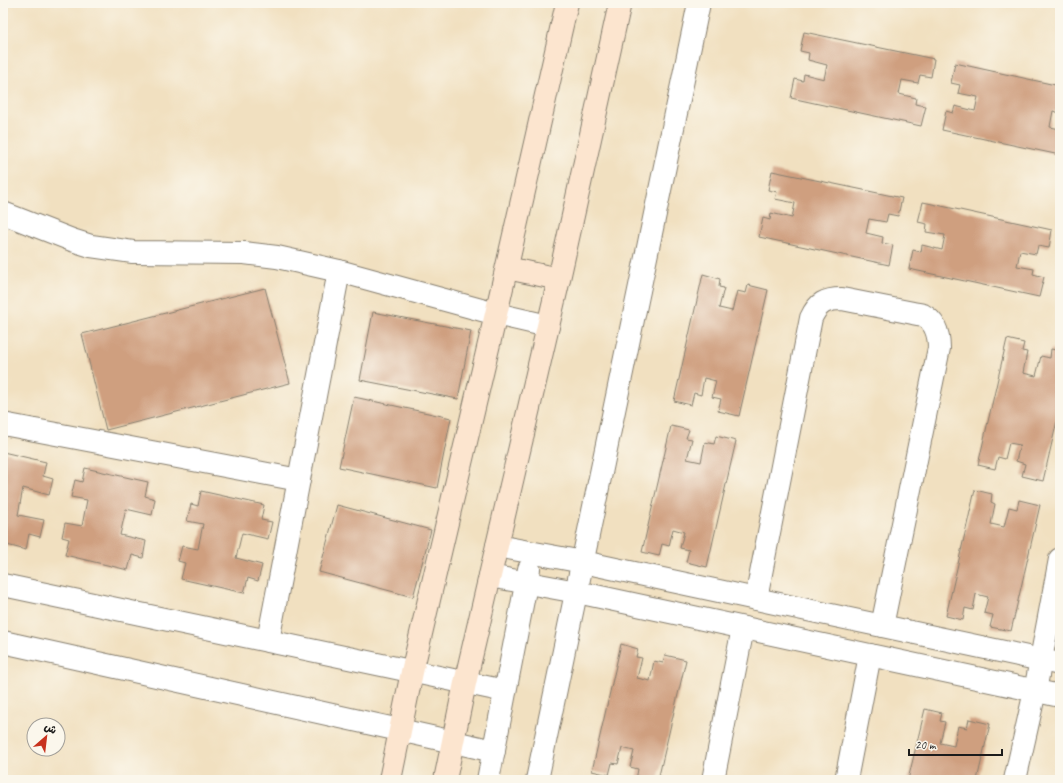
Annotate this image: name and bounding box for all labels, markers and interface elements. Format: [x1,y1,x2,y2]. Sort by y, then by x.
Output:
north arrow [26,717,66,757]
text: ش [42,719,59,737]
scale bar [909,731,1002,757]
text: 20 m [915,737,937,753]

